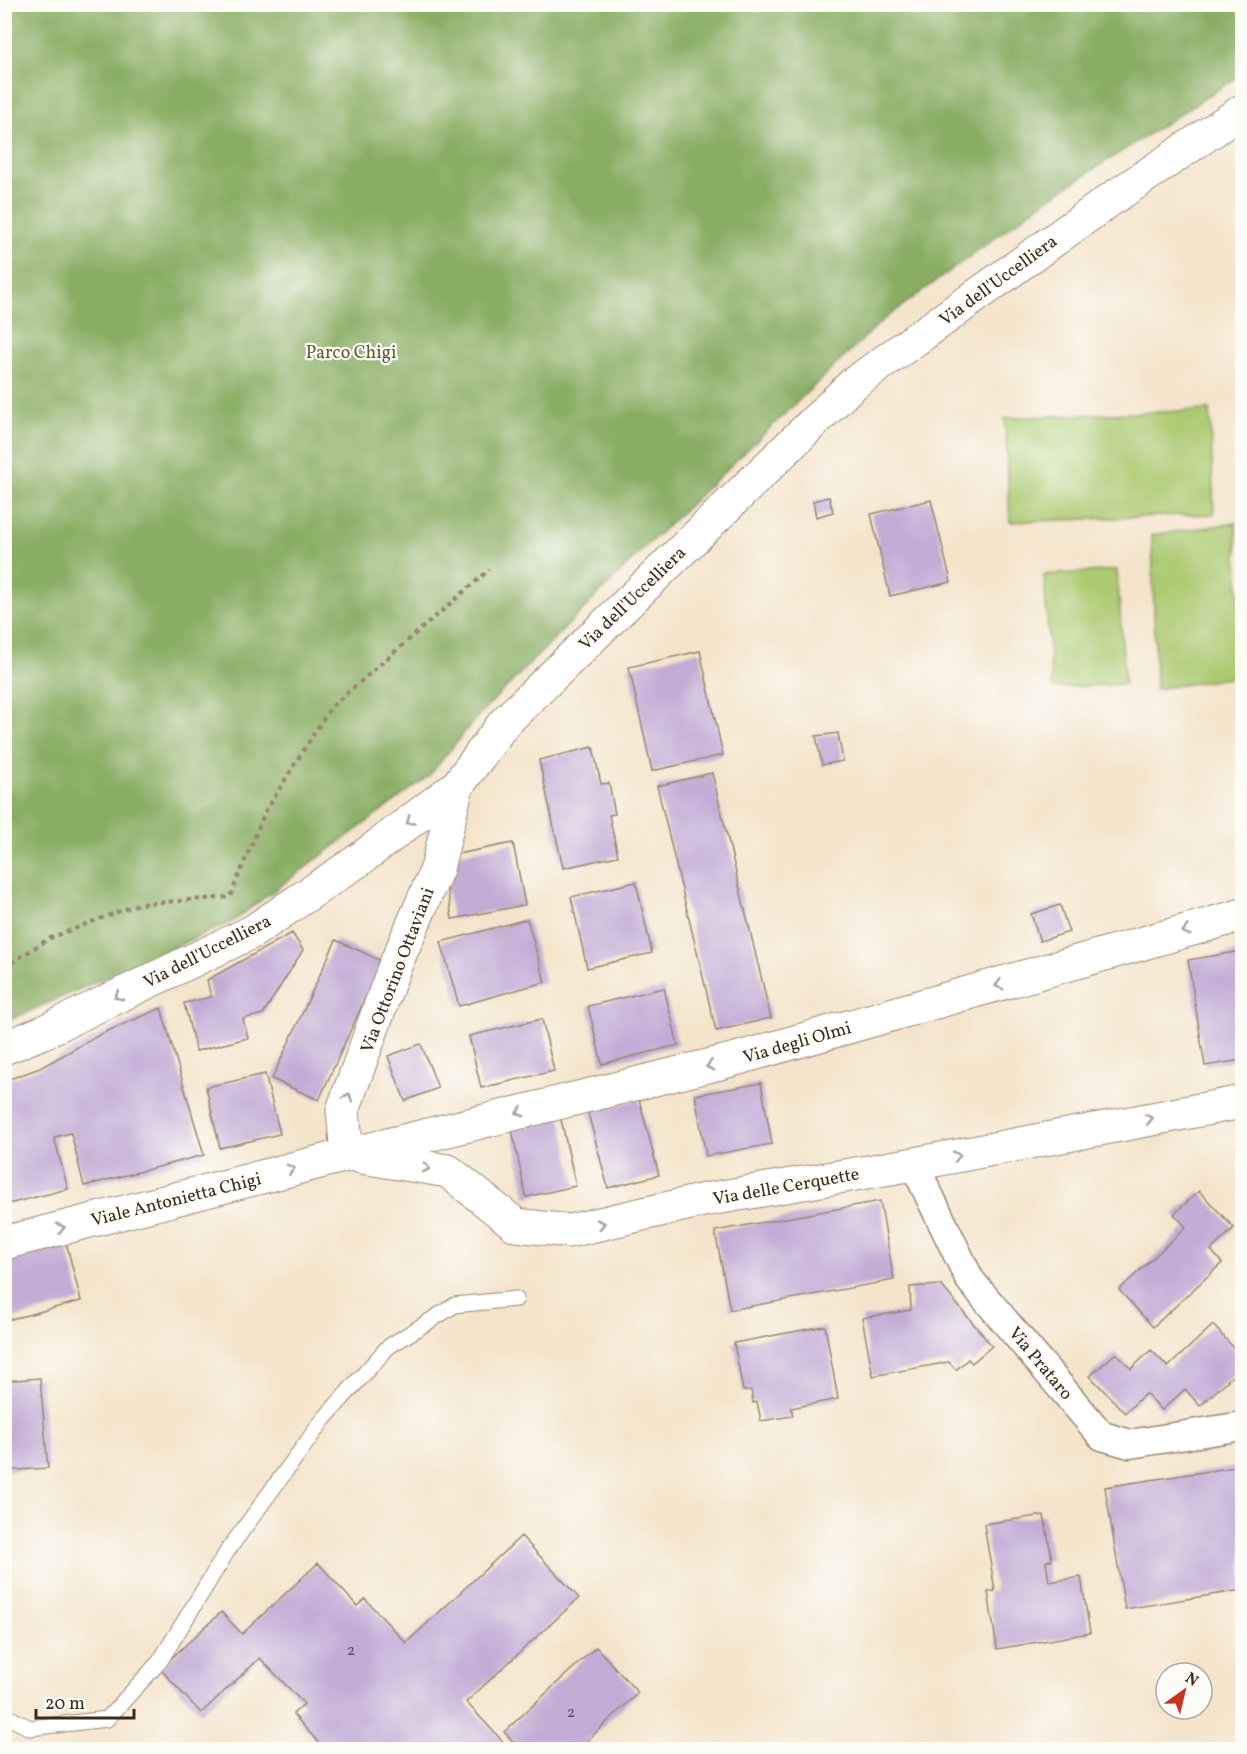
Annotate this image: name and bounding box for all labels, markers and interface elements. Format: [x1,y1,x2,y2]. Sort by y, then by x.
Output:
street label: Via dell'Uccelliera [935,230,1063,333]
park label: Parco Chigi [306,341,396,366]
street label: Via dell'Uccelliera [574,541,692,657]
one-way arrow [406,814,417,825]
street label: Via Ottorino Ottaviani [355,884,442,1057]
street label: Via dell'Uccelliera [139,909,276,995]
one-way arrow [1181,924,1192,936]
one-way arrow [994,977,1004,990]
one-way arrow [114,989,125,1000]
street label: Via degli Olmi [740,1016,855,1071]
one-way arrow [705,1058,715,1071]
one-way arrow [341,1092,353,1103]
one-way arrow [516,1105,526,1118]
one-way arrow [1143,1113,1153,1126]
one-way arrow [952,1150,962,1163]
one-way arrow [421,1161,430,1173]
street label: Via delle Cerquette [711,1162,861,1213]
one-way arrow [286,1164,296,1177]
street label: Viale Antonietta Chigi [89,1167,264,1234]
one-way arrow [595,1218,605,1231]
one-way arrow [56,1223,66,1236]
street label: Via Prataro [1002,1322,1078,1406]
house number: 2 [347,1641,355,1662]
north arrow [1154,1661,1214,1721]
text: N [1180,1668,1203,1693]
scale bar [36,1682,134,1720]
text: 20 m [45,1692,85,1717]
house number: 2 [567,1703,575,1724]

